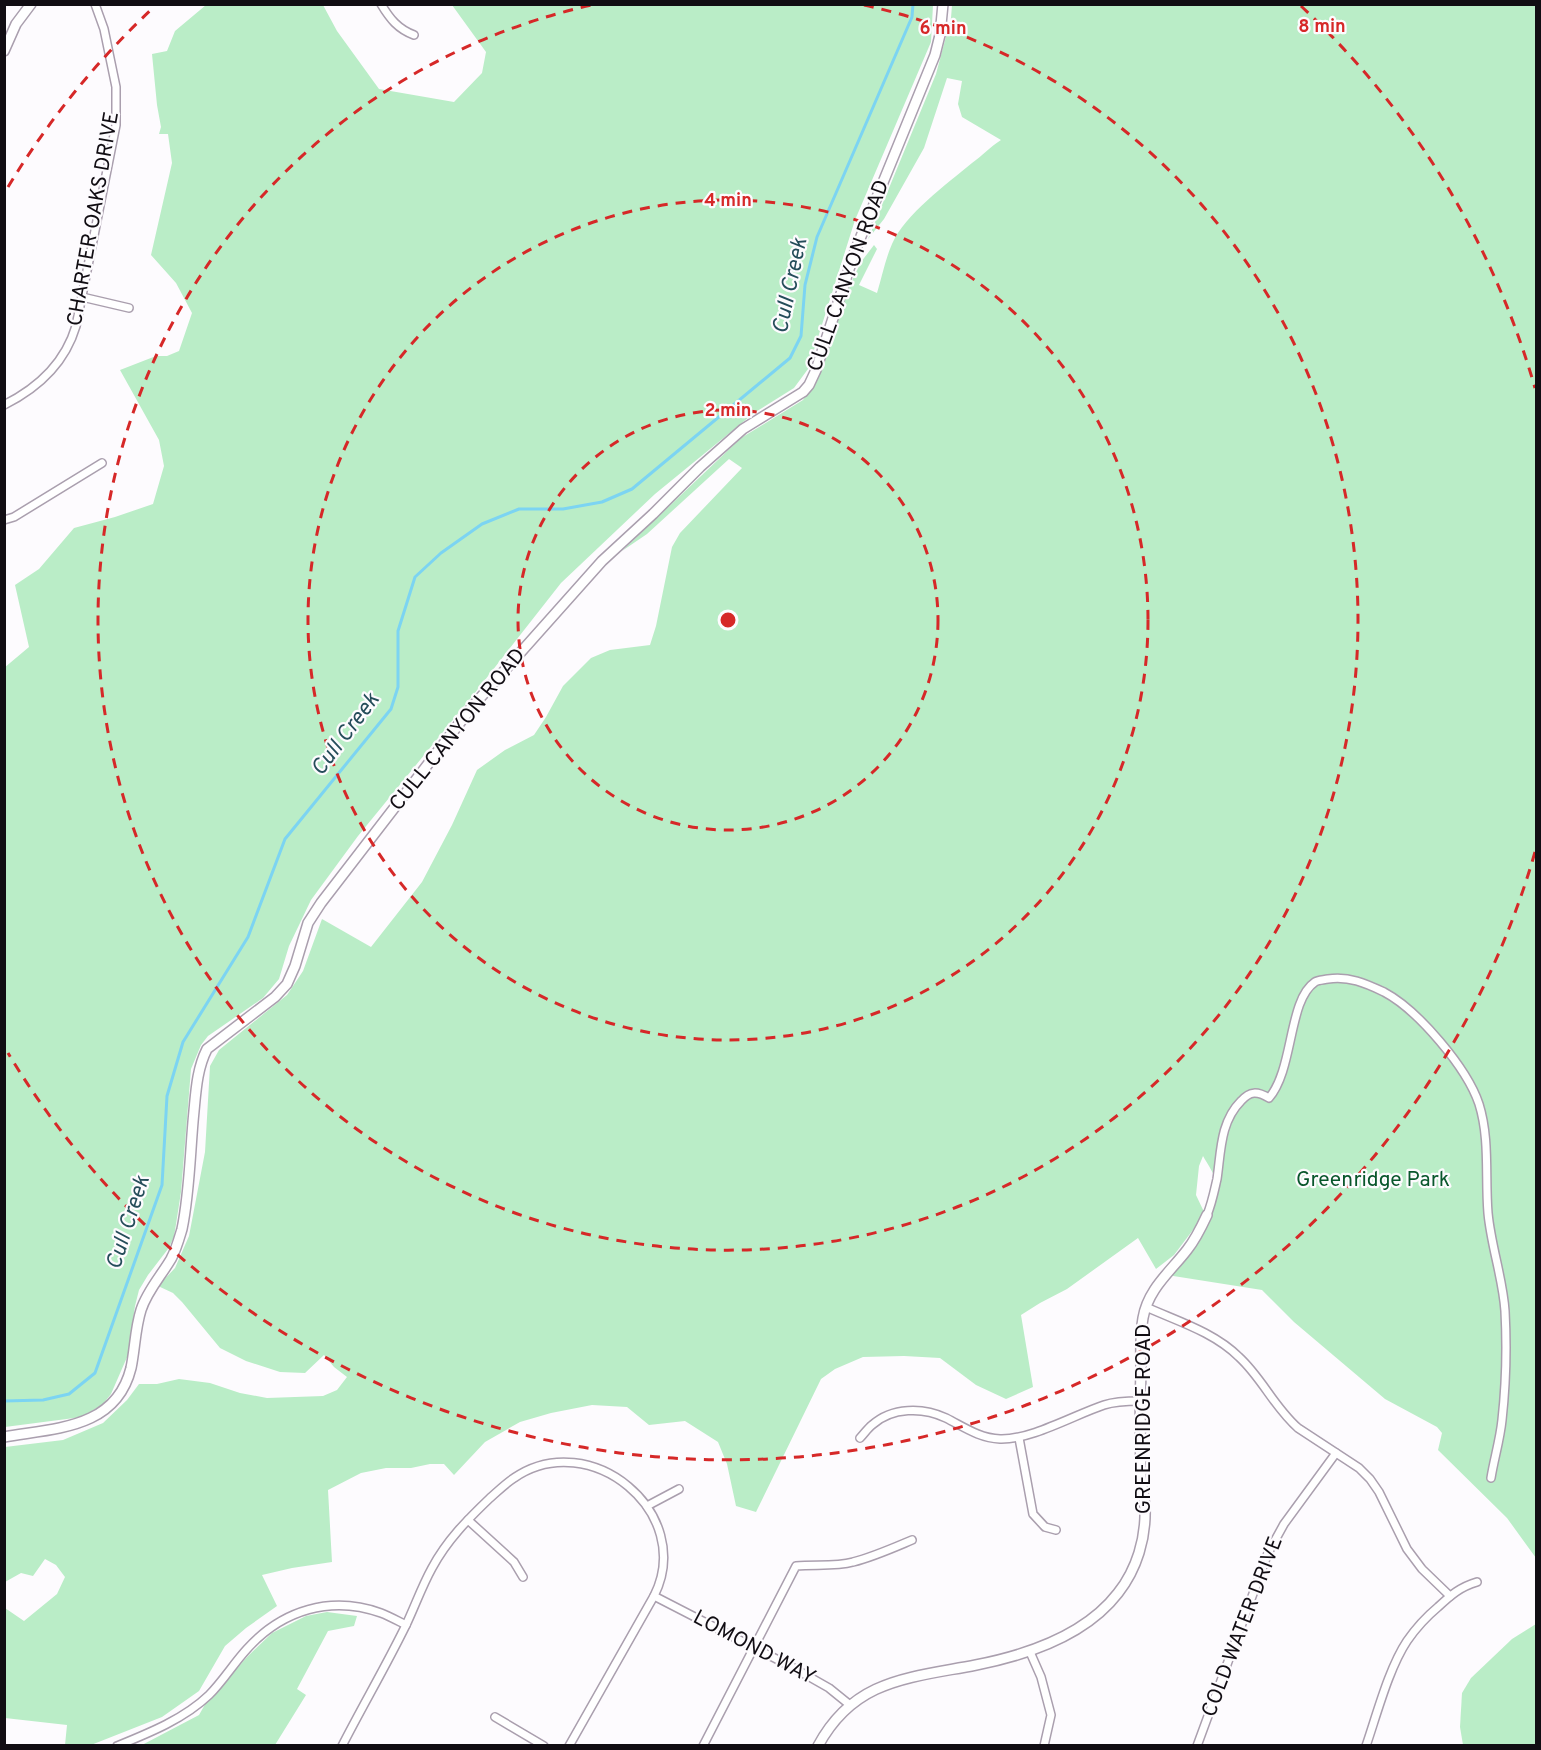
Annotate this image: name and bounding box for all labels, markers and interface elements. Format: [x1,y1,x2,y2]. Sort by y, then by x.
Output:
text: 8 min [1298,16,1346,39]
text: 6 min [919,18,967,41]
street label: CHARTER OAKS DRIVE [62,110,126,328]
street label: CULL CANYON ROAD [802,176,896,376]
text: 4 min [704,190,752,213]
water label: Cull Creek [768,235,814,336]
text: 2 min [704,400,752,423]
centre of rings [718,610,738,630]
street label: CULL CANYON ROAD [384,643,532,817]
water label: Cull Creek [306,687,387,782]
park label: Greenridge Park [1296,1167,1450,1194]
water label: Cull Creek [101,1172,157,1273]
street label: GREENRIDGE ROAD [1131,1324,1158,1514]
street label: COLD WATER DRIVE [1196,1533,1290,1721]
street label: LOMOND WAY [688,1604,820,1692]

